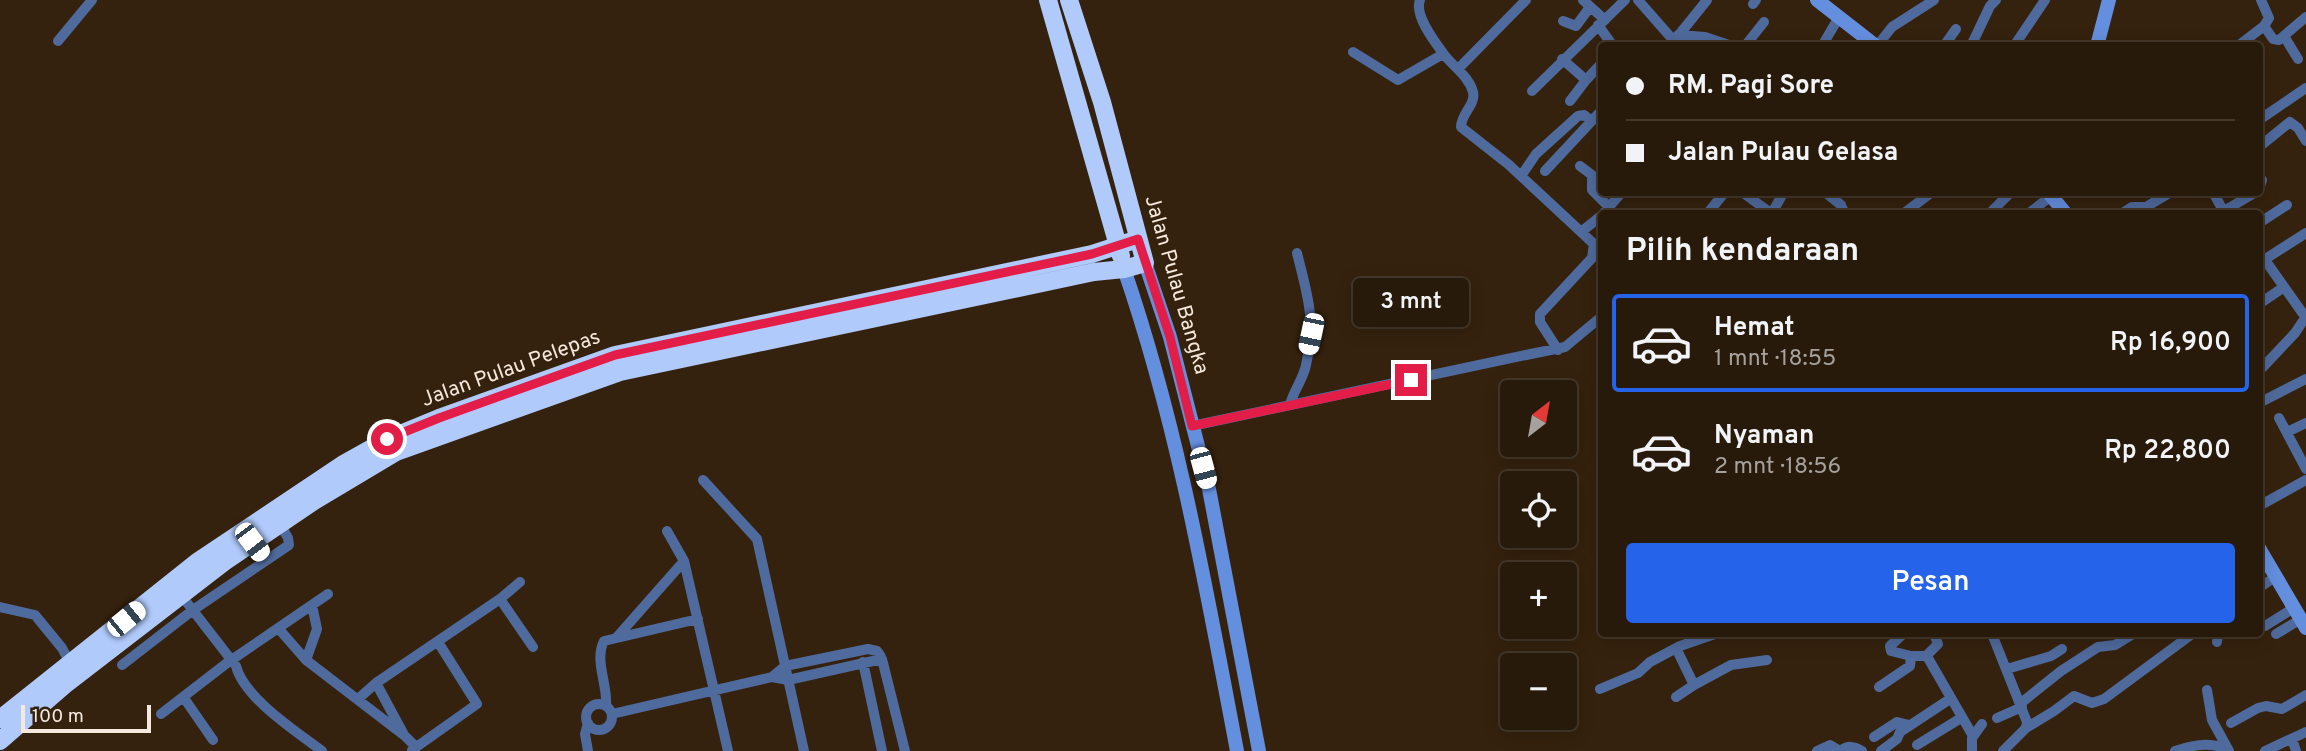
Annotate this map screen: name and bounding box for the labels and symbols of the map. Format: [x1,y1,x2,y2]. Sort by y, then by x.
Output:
street label: Jalan Pulau Bangka [1138,192,1214,378]
callout: 3 mnt [1353,278,1469,328]
car [1297,311,1326,357]
street label: Jalan Pulau Pelepas [418,324,604,414]
route end [1395,364,1427,396]
north arrow [1500,380,1577,457]
route start [371,423,403,455]
car [1188,445,1219,491]
car [231,519,274,565]
car [104,598,149,640]
scale bar [21,702,150,734]

